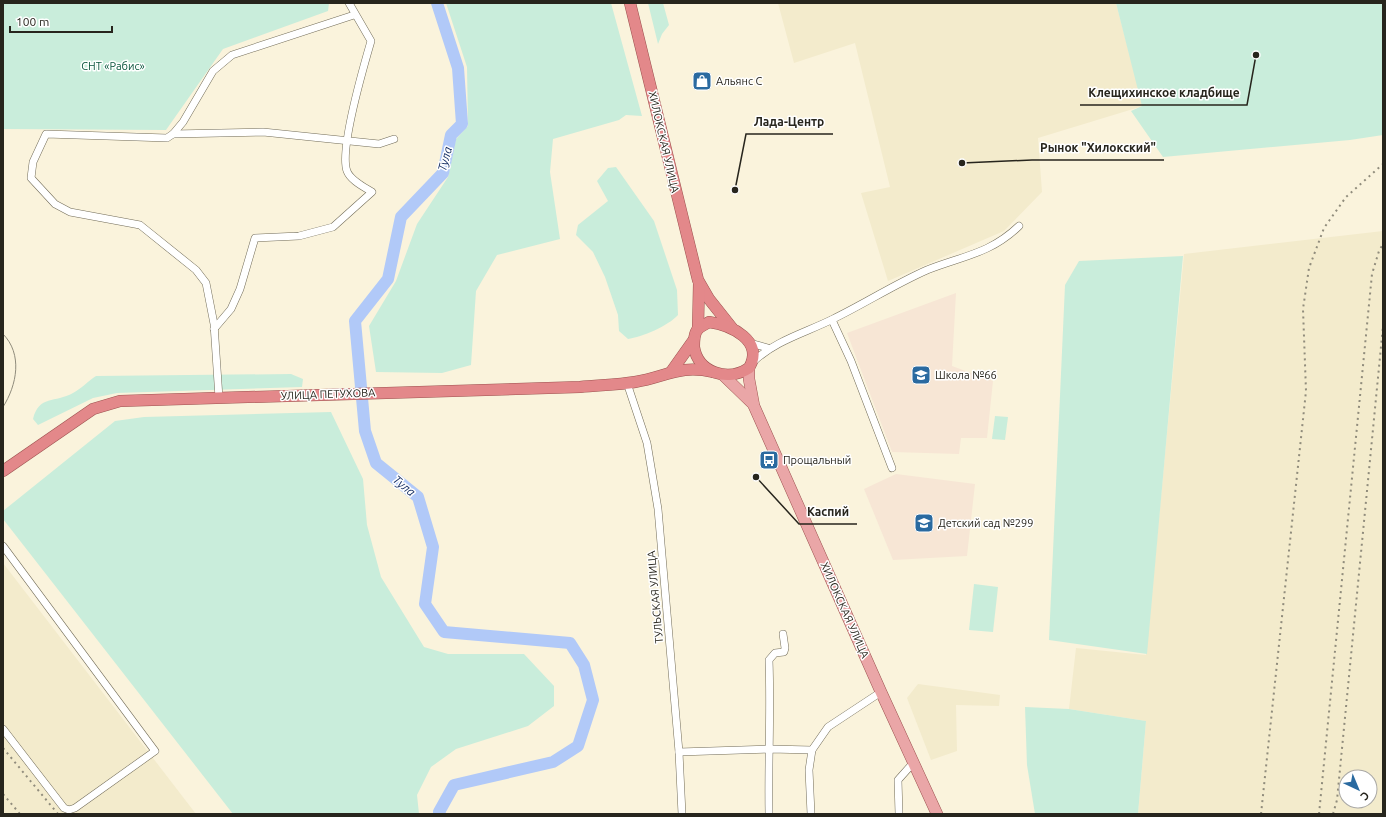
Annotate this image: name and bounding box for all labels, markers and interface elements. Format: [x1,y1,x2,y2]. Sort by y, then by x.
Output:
scale bar [10,8,112,34]
text: 100 m [16,15,49,28]
park label: СНТ «Рабис» [81,60,145,72]
shop icon: Альянс С [691,70,713,92]
place label: Альянс С [716,75,763,87]
callout: Клещихинское кладбище [1080,81,1247,105]
text: Клещихинское кладбище [1088,86,1240,99]
street label: ХИЛОКСКАЯ УЛИЦА [646,90,682,195]
callout: Лада-Центр [746,110,833,134]
text: Лада-Центр [754,115,824,128]
callout: Рынок "Хилокский" [1032,136,1164,160]
text: Рынок "Хилокский" [1040,141,1156,154]
water label: Тула [435,145,454,173]
school or university icon: Школа №66 [910,364,932,386]
place label: Школа №66 [935,369,997,381]
street label: УЛИЦА ПЕТУХОВА [281,386,376,402]
bus stop icon: Прощальный [758,449,780,471]
place label: Прощальный [783,454,851,466]
water label: Тула [391,473,418,499]
callout: Каспий [799,500,857,524]
text: Каспий [807,505,849,518]
school or university icon: Детский сад №299 [913,512,935,534]
place label: Детский сад №299 [938,517,1033,529]
street label: ТУЛЬСКАЯ УЛИЦА [645,549,665,644]
street label: ХИЛОКСКАЯ УЛИЦА [818,560,872,661]
north arrow [1338,769,1378,809]
text: С [1358,789,1372,803]

